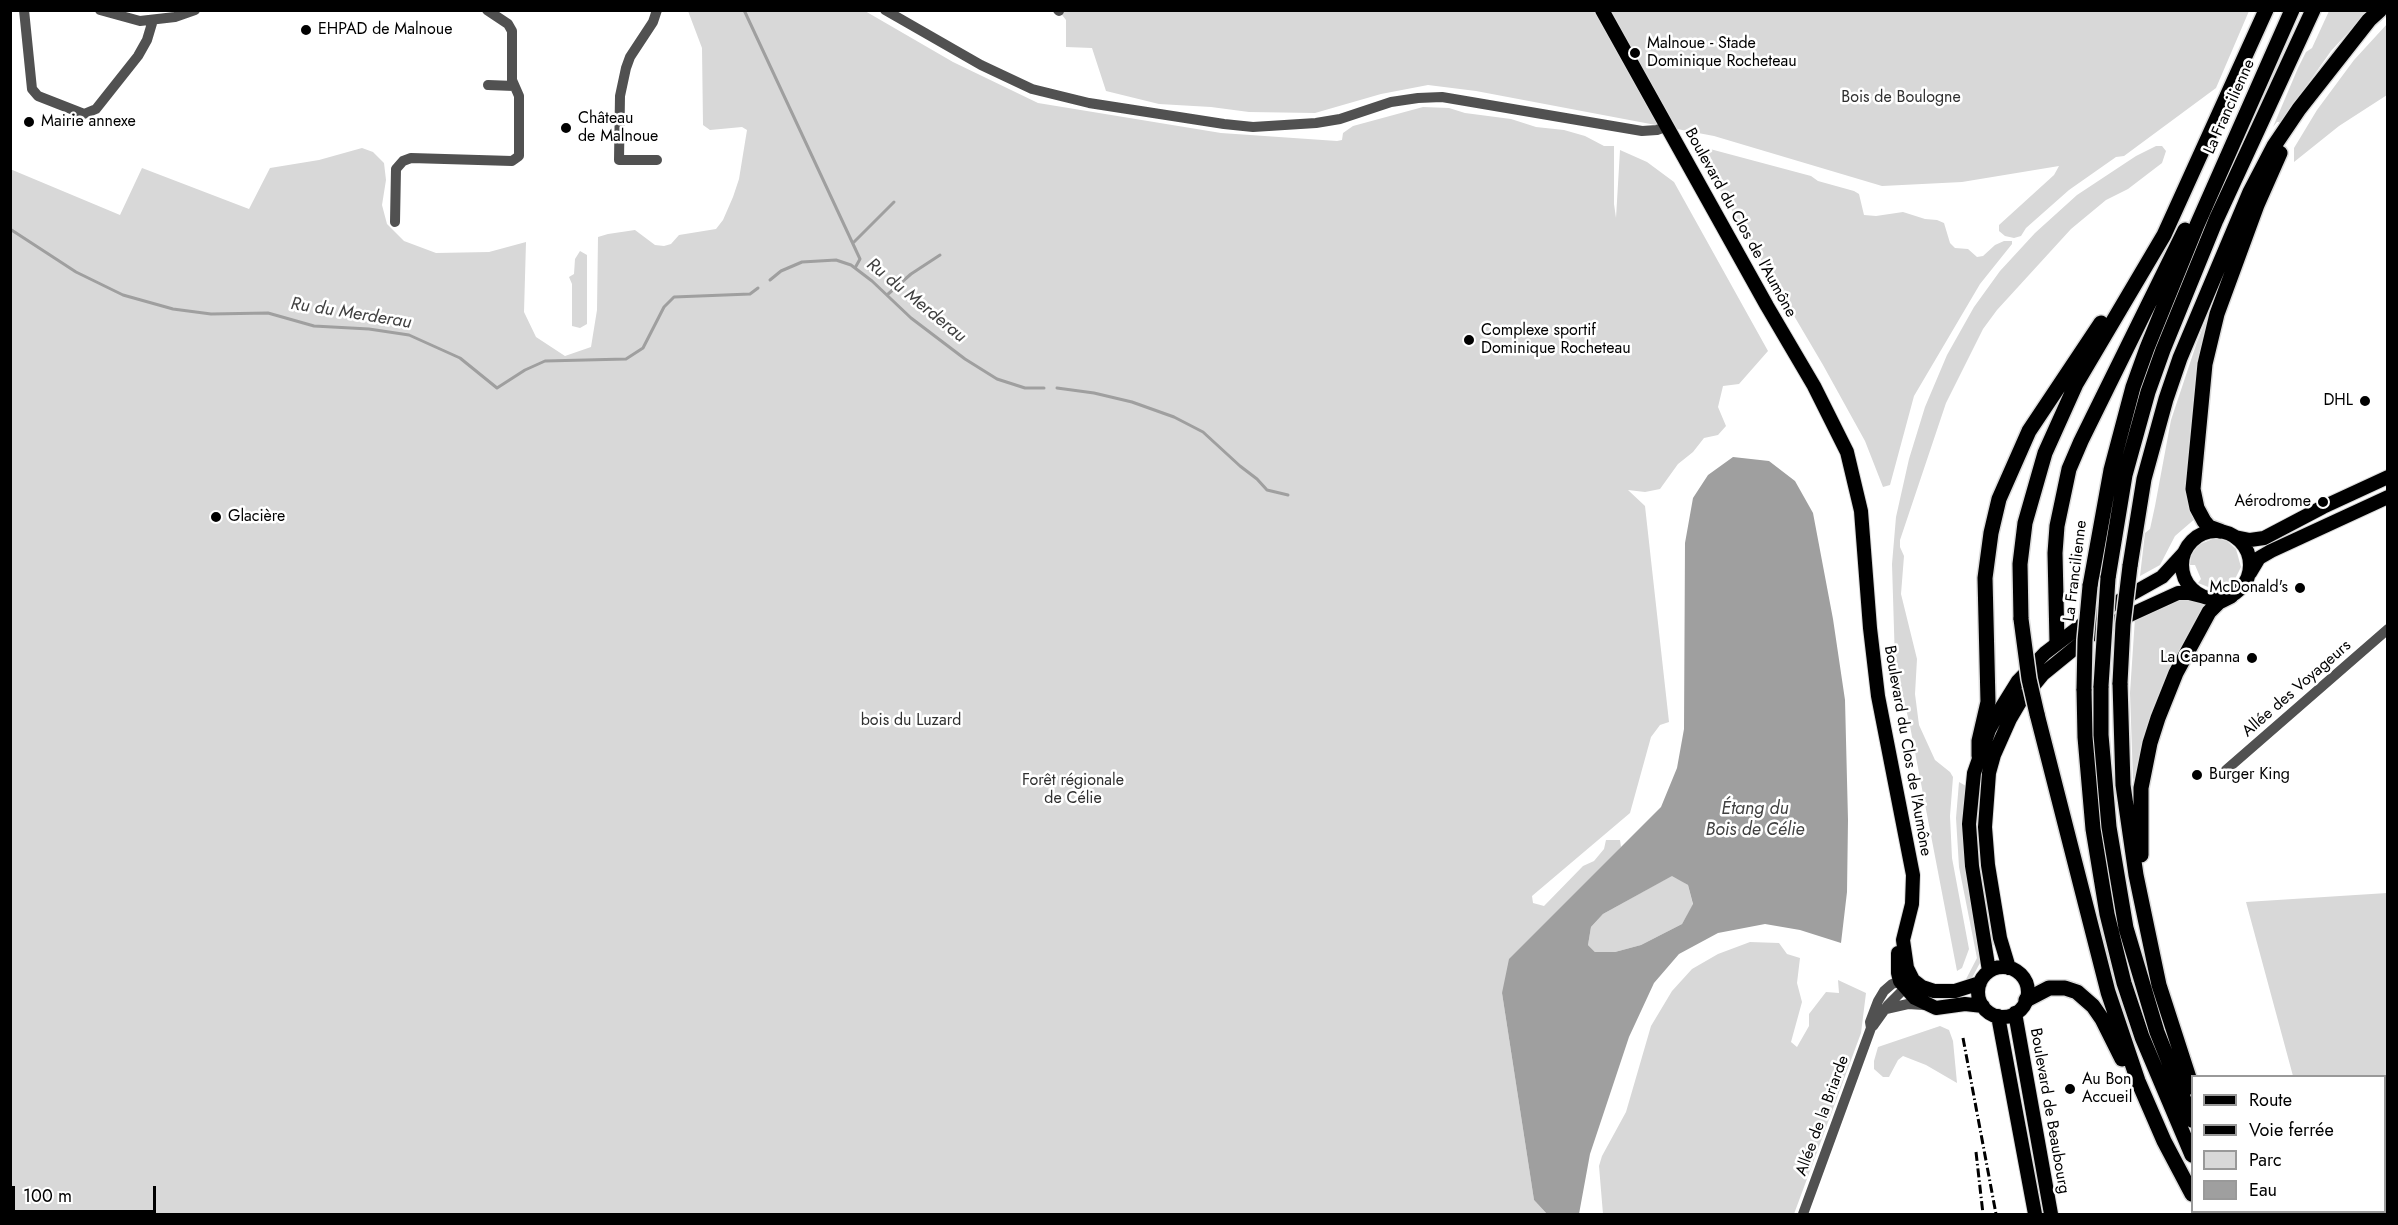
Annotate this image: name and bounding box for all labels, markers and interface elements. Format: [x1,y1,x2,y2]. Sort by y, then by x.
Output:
place label: EHPAD de Malnoue [318,20,452,40]
marker: EHPAD de Malnoue [299,23,313,37]
place label: Malnoue - Stade Dominique Rocheteau [1647,34,1797,72]
marker: Malnoue - Stade Dominique Rocheteau [1628,46,1642,60]
street label: La Francilienne [2201,57,2259,157]
park label: Bois de Boulogne [1841,88,1961,108]
place label: Château de Malnoue [578,109,658,147]
place label: Mairie annexe [41,112,136,132]
marker: Mairie annexe [22,115,36,129]
marker: Château de Malnoue [559,121,573,135]
street label: Boulevard du Clos de l'Aumône [1680,125,1800,321]
water label: Ru du Merderau [862,254,970,348]
water label: Ru du Merderau [289,294,413,334]
place label: Complexe sportif Dominique Rocheteau [1481,321,1631,359]
marker: Complexe sportif Dominique Rocheteau [1462,333,1476,347]
place label: DHL [2323,391,2353,411]
marker: DHL [2358,394,2372,408]
place label: Aérodrome [2234,492,2311,512]
marker: Aérodrome [2316,495,2330,509]
place label: Glacière [228,507,285,527]
marker: Glacière [209,510,223,524]
street label: La Francilienne [2060,519,2092,623]
place label: McDonald's [2209,578,2288,598]
marker: McDonald's [2293,581,2307,595]
street label: Allée des Voyageurs [2239,636,2355,742]
street label: Boulevard du Clos de l'Aumône [1879,644,1935,858]
place label: La Capanna [2160,648,2240,668]
marker: La Capanna [2245,651,2259,665]
park label: bois du Luzard [861,711,961,731]
place label: Burger King [2209,765,2290,785]
marker: Burger King [2190,768,2204,782]
park label: Forêt régionale de Célie [1022,771,1124,809]
water label: Étang du Bois de Célie [1705,799,1805,842]
street label: Boulevard de Beaubourg [2025,1027,2073,1195]
street label: Allée de la Briarde [1792,1053,1854,1179]
place label: Au Bon Accueil [2082,1070,2132,1108]
legend [2191,1075,2386,1213]
marker: Au Bon Accueil [2063,1082,2077,1096]
text: Route [2249,1087,2292,1113]
text: Voie ferrée [2249,1117,2334,1143]
text: Parc [2249,1147,2282,1173]
scale bar [15,1174,159,1212]
text: Eau [2249,1177,2277,1203]
text: 100 m [23,1183,72,1209]

